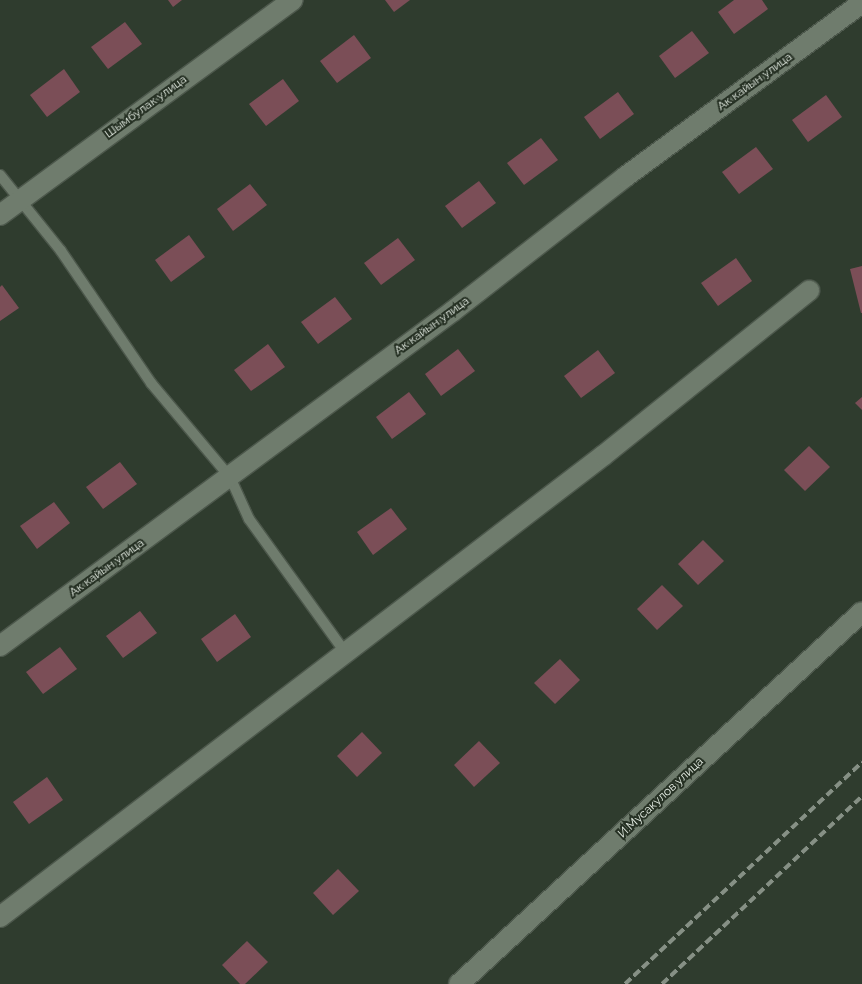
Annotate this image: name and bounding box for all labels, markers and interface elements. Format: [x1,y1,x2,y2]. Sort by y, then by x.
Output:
street label: Ак кайын улица [715,50,795,114]
street label: Шымбулак улица [102,72,190,142]
street label: Ак кайын улица [392,294,472,358]
street label: Ак кайын улица [67,536,147,600]
street label: И.Мусакулов улица [615,755,707,841]

